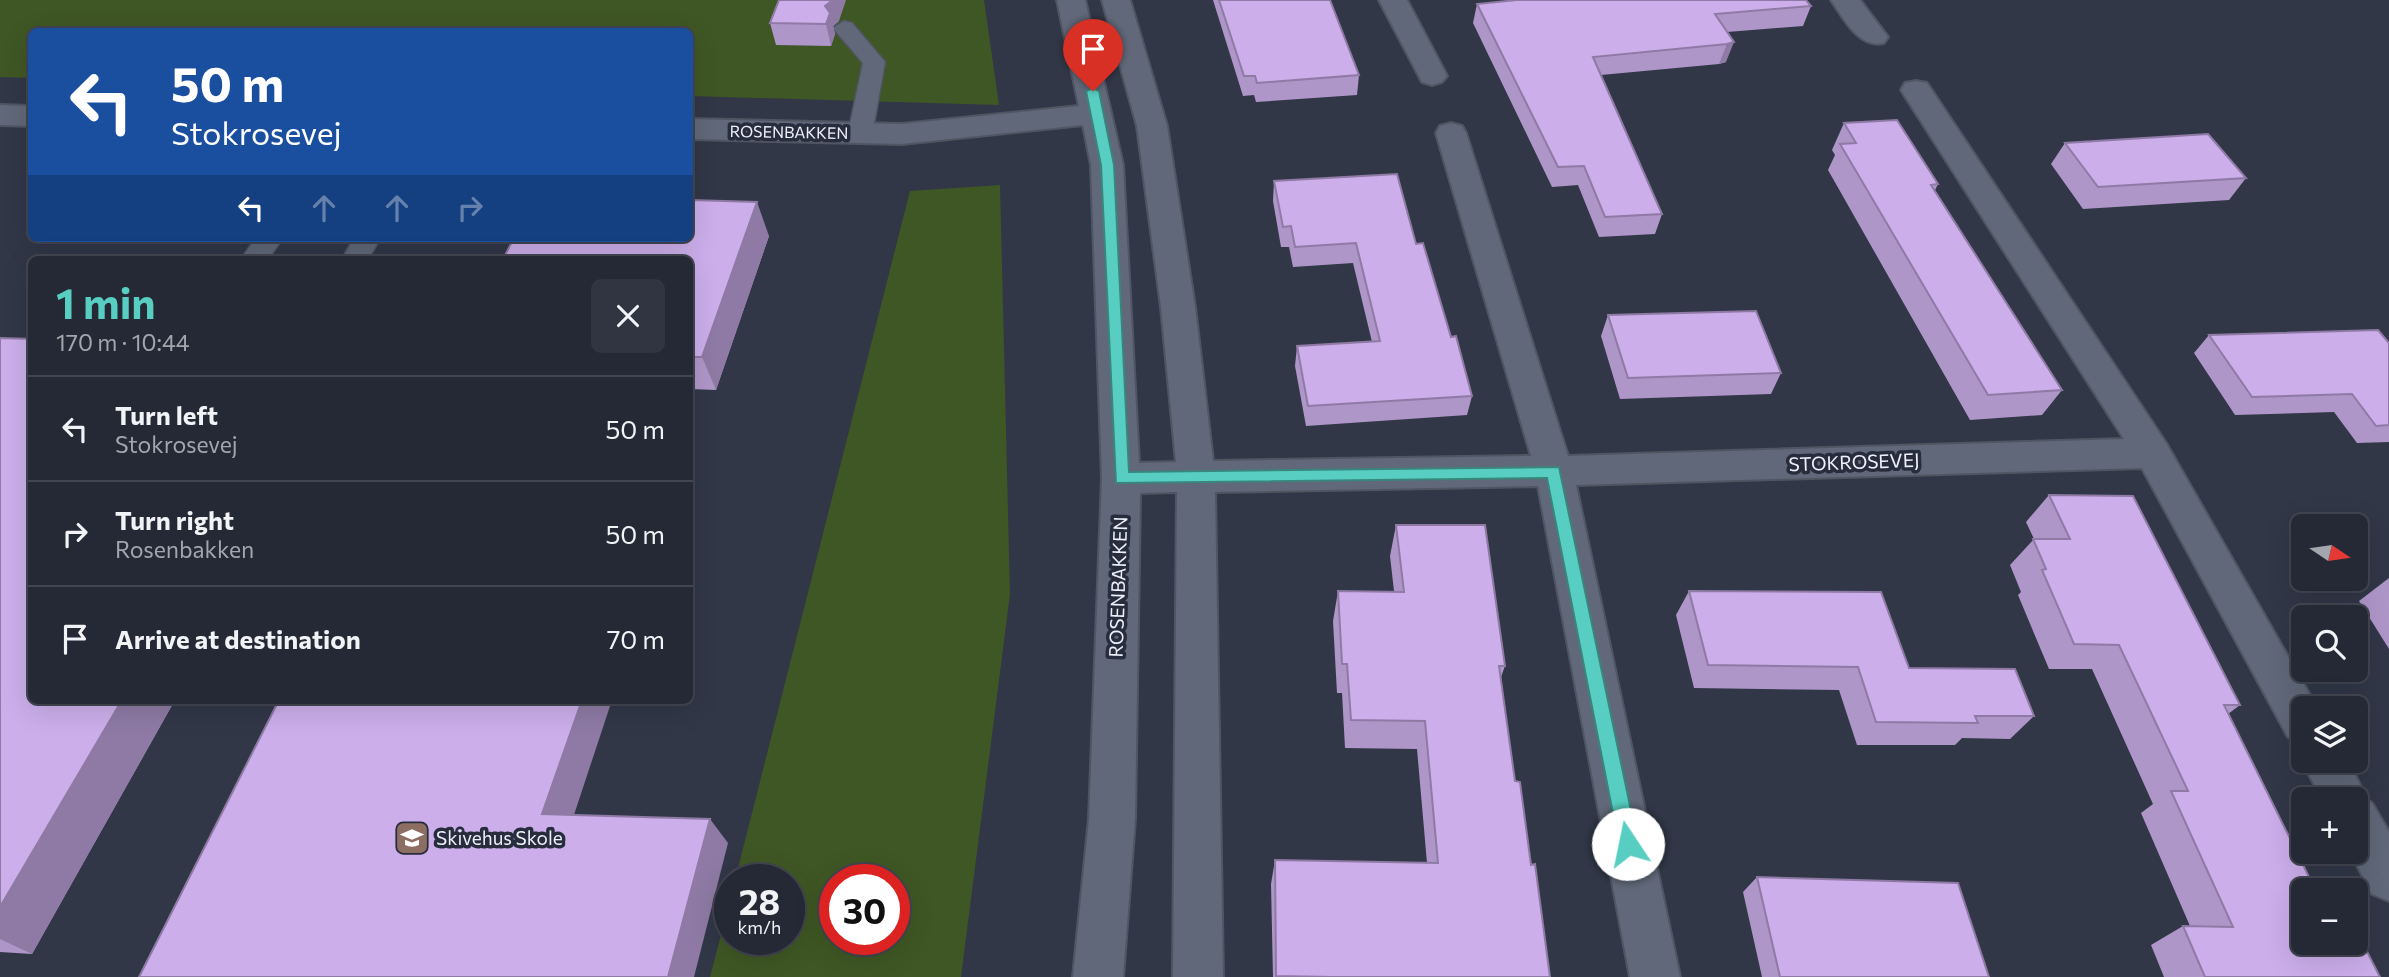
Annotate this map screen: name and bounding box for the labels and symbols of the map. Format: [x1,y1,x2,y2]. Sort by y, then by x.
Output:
pin [1063,19,1123,91]
street label: ROSENBAKKEN [729,121,849,142]
street label: STOKROSEVEJ [1788,448,1920,475]
north arrow [2291,514,2368,592]
street label: ROSENBAKKEN [1104,516,1131,658]
position arrow [1591,807,1665,881]
school or university icon: Skivehus Skole [393,819,431,857]
place label: Skivehus Skole [436,826,563,849]
speed limit sign: 30 [819,864,910,955]

